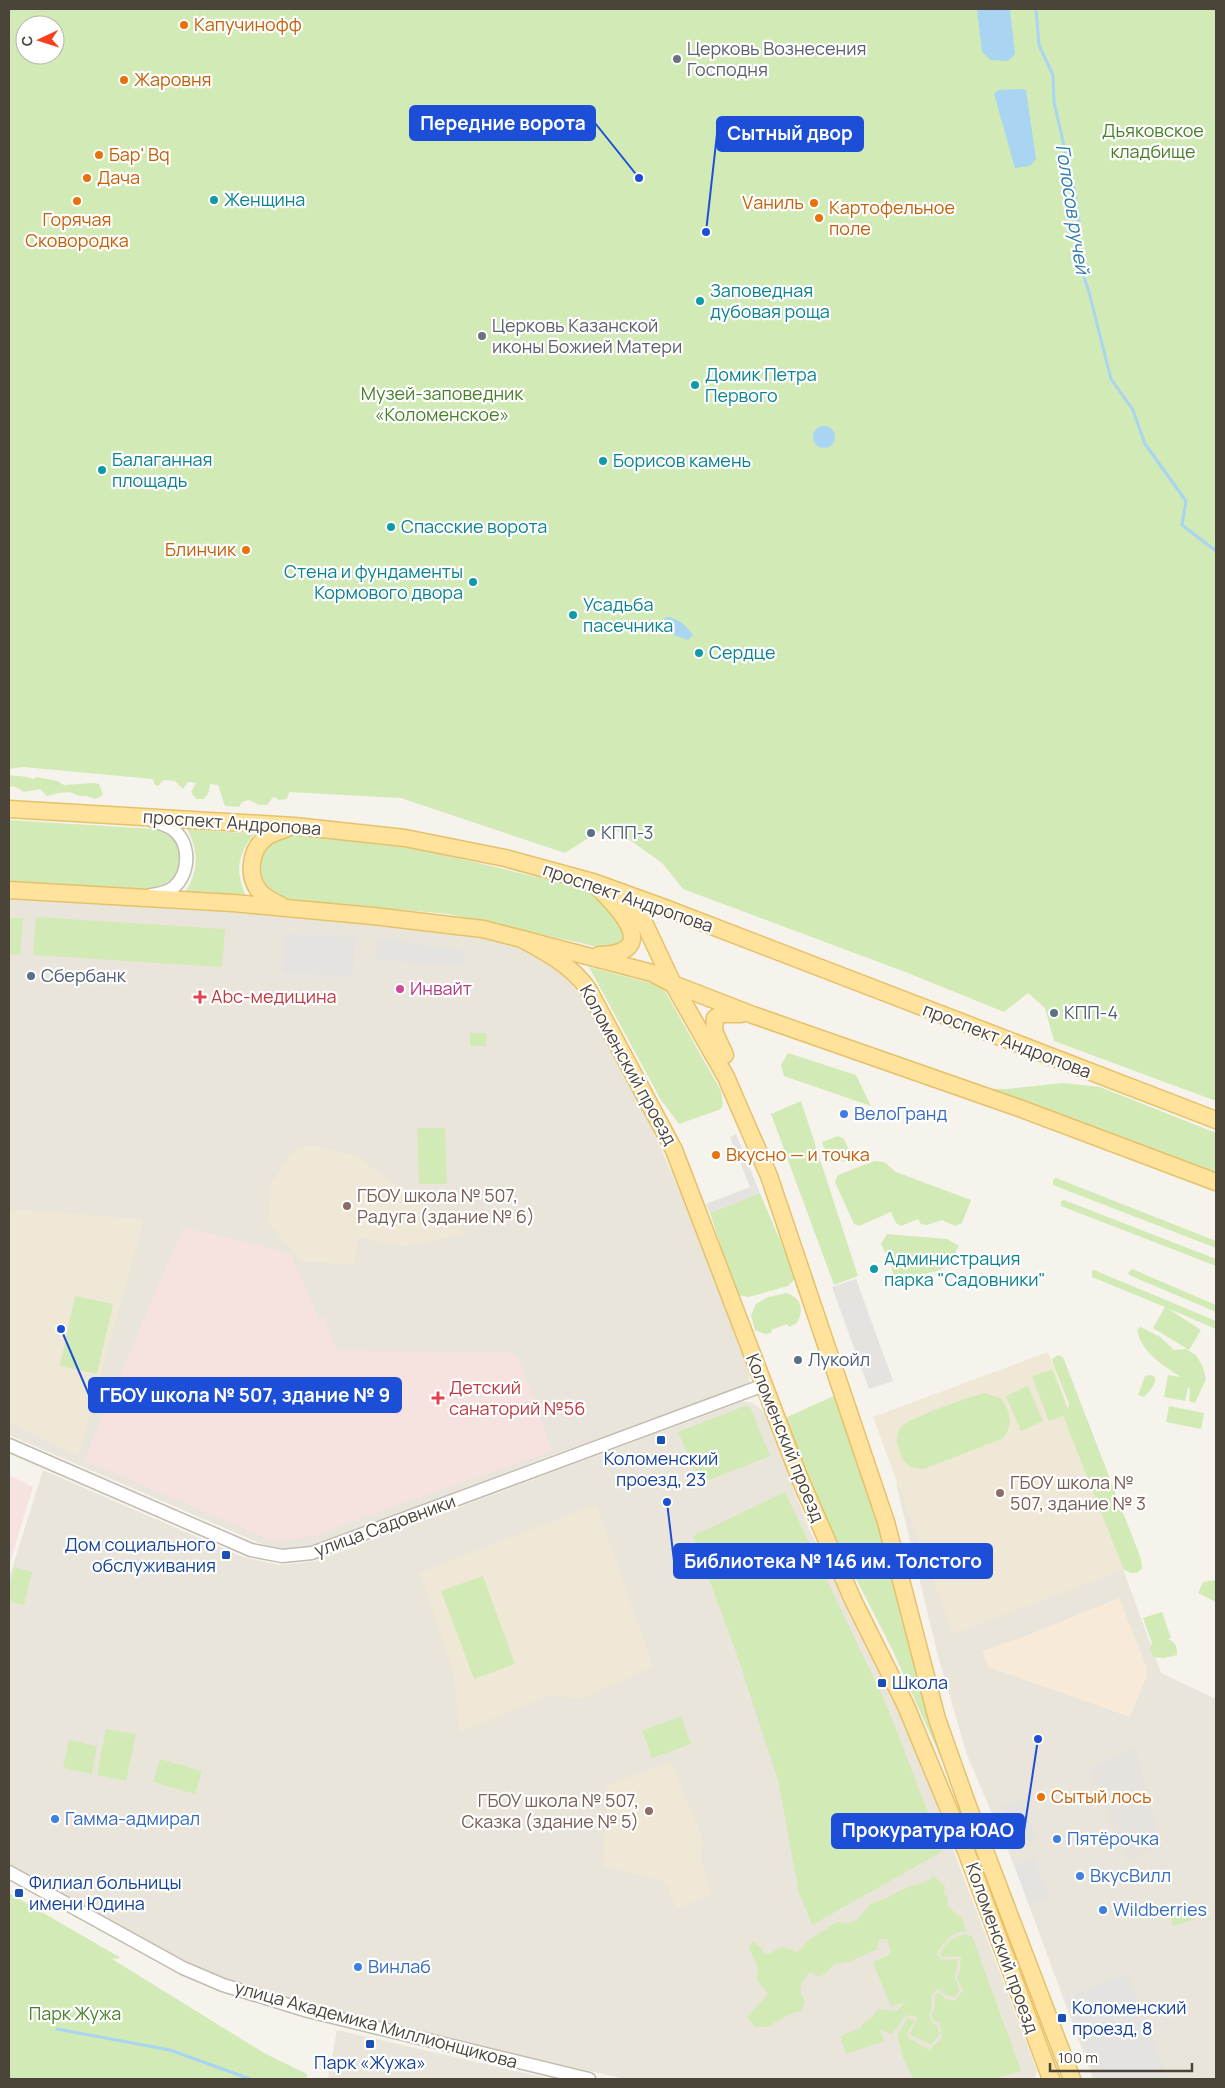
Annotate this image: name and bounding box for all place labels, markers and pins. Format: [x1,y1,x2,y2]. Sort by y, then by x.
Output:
place label: Капучинофф [194,12,302,36]
marker: Капучинофф [178,19,190,31]
place label: Церковь Вознесения Господня [687,36,866,81]
marker: Церковь Вознесения Господня [671,53,683,65]
place label: Жаровня [134,67,212,91]
marker: Жаровня [118,74,130,86]
callout: Передние ворота [410,106,595,140]
callout: Сытный двор [717,117,863,151]
place label: Бар' Bq [109,142,170,166]
marker: Бар' Bq [93,149,105,161]
place label: Дача [97,165,140,189]
marker: Дача [81,172,93,184]
place label: Женщина [224,187,305,211]
place label: Vаниль [742,190,804,214]
marker: Женщина [208,194,220,206]
marker: Горячая Сковородка [71,195,83,207]
place label: Картофельное поле [829,195,955,240]
marker: Vаниль [808,197,820,209]
place label: Горячая Сковородка [25,207,129,252]
marker: Картофельное поле [813,212,825,224]
place label: Заповедная дубовая роща [710,278,830,323]
marker: Заповедная дубовая роща [694,295,706,307]
place label: Церковь Казанской иконы Божией Матери [492,313,682,358]
marker: Церковь Казанской иконы Божией Матери [476,330,488,342]
place label: Домик Петра Первого [705,362,817,407]
marker: Домик Петра Первого [689,379,701,391]
place label: Балаганная площадь [112,447,212,492]
place label: Борисов камень [613,448,751,472]
marker: Борисов камень [597,455,609,467]
marker: Балаганная площадь [96,464,108,476]
place label: Спасские ворота [401,514,547,538]
marker: Спасские ворота [385,521,397,533]
place label: Блинчик [165,537,237,561]
marker: Блинчик [240,544,252,556]
place label: Стена и фундаменты Кормового двора [284,559,463,604]
marker: Стена и фундаменты Кормового двора [467,576,479,588]
place label: Усадьба пасечника [583,592,673,637]
marker: Усадьба пасечника [567,609,579,621]
place label: Сердце [709,640,775,664]
marker: Сердце [693,647,705,659]
place label: КПП-3 [601,820,653,844]
marker: КПП-3 [585,827,597,839]
place label: Сбербанк [41,963,127,987]
marker: Сбербанк [25,970,37,982]
place label: Инвайт [410,976,472,1000]
marker: Инвайт [394,983,406,995]
place label: Abc-медицина [211,984,337,1008]
marker: Abc-медицина [193,990,207,1004]
place label: КПП-4 [1064,1000,1118,1024]
marker: КПП-4 [1048,1007,1060,1019]
place label: ВелоГранд [854,1101,947,1125]
marker: ВелоГранд [838,1108,850,1120]
place label: Вкусно — и точка [726,1142,870,1166]
marker: Вкусно — и точка [710,1149,722,1161]
place label: ГБОУ школа № 507, Радуга (здание № 6) [357,1183,535,1228]
marker: ГБОУ школа № 507, Радуга (здание № 6) [341,1200,353,1212]
place label: Администрация парка "Садовники" [884,1246,1046,1291]
marker: Администрация парка "Садовники" [868,1263,880,1275]
place label: Лукойл [808,1347,870,1371]
marker: Лукойл [792,1354,804,1366]
place label: Детский санаторий №56 [449,1375,585,1420]
callout: ГБОУ школа № 507, здание № 9 [89,1378,401,1412]
marker: Детский санаторий №56 [431,1391,445,1405]
marker: Коломенский проезд, 23 [655,1434,667,1446]
place label: Коломенский проезд, 23 [604,1446,718,1491]
place label: ГБОУ школа № 507, здание № 3 [1010,1470,1146,1515]
marker: ГБОУ школа № 507, здание № 3 [994,1487,1006,1499]
place label: Дом социального обслуживания [65,1532,216,1577]
callout: Библиотека № 146 им. Толстого [674,1544,992,1578]
marker: Дом социального обслуживания [220,1549,232,1561]
place label: Школа [892,1670,948,1694]
marker: Школа [876,1677,888,1689]
place label: Сытый лось [1051,1784,1152,1808]
place label: ГБОУ школа № 507, Сказка (здание № 5) [461,1788,639,1833]
marker: Сытый лось [1035,1791,1047,1803]
marker: ГБОУ школа № 507, Сказка (здание № 5) [643,1805,655,1817]
place label: Гамма-адмирал [65,1806,200,1830]
marker: Гамма-адмирал [49,1813,61,1825]
callout: Прокуратура ЮАО [832,1814,1024,1848]
place label: Пятёрочка [1067,1826,1159,1850]
marker: Пятёрочка [1051,1833,1063,1845]
place label: ВкусВилл [1090,1863,1171,1887]
place label: Филиал больницы имени Юдина [29,1870,182,1915]
marker: ВкусВилл [1074,1870,1086,1882]
marker: Филиал больницы имени Юдина [13,1887,25,1899]
place label: Wildberries [1113,1897,1207,1921]
marker: Wildberries [1097,1904,1109,1916]
place label: Винлаб [368,1954,431,1978]
marker: Винлаб [352,1961,364,1973]
place label: Коломенский проезд, 8 [1072,1995,1187,2040]
marker: Коломенский проезд, 8 [1056,2012,1068,2024]
marker: Парк «Жужа» [364,2038,376,2050]
place label: Парк «Жужа» [314,2050,426,2074]

